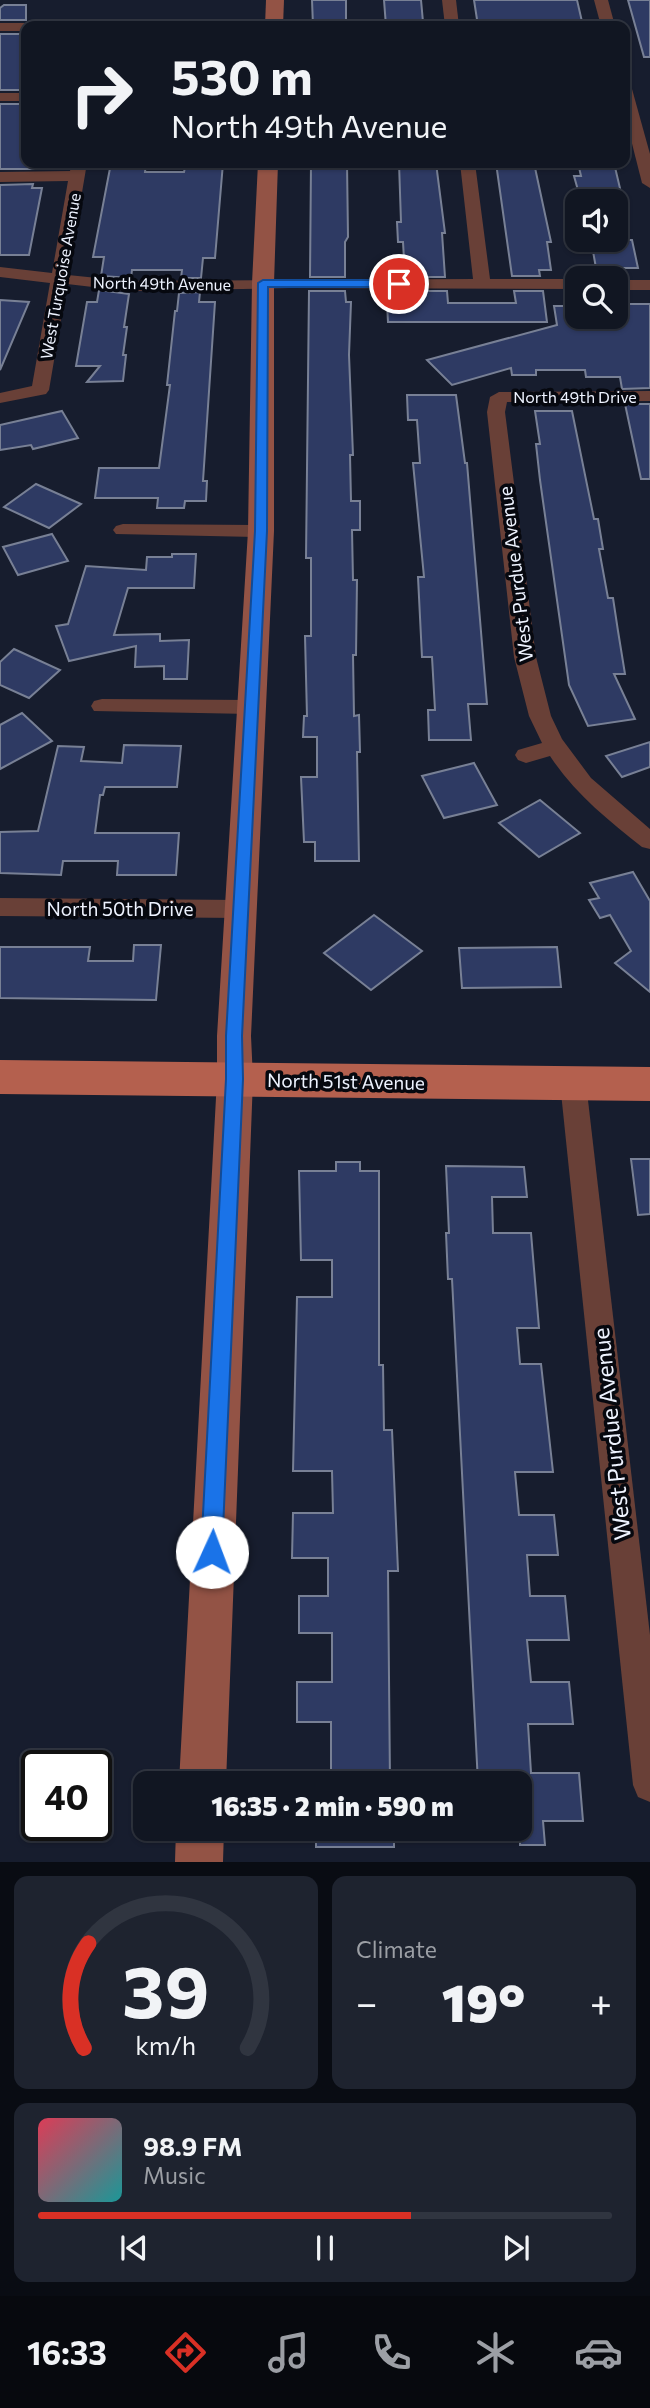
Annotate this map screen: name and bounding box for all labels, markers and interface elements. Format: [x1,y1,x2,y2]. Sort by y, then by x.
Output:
text: 530 m [171,45,313,105]
icon: right [56,49,147,140]
text: North 49th Avenue [171,105,448,145]
map controls [565,189,628,329]
button: sound [565,189,628,252]
street label: West Turquoise Avenue [36,191,84,361]
pin [369,254,429,314]
icon: arrive [380,265,418,303]
button: search [565,266,628,329]
street label: North 49th Avenue [93,272,231,294]
street label: North 49th Drive [513,387,637,406]
street label: West Purdue Avenue [493,485,537,663]
street label: North 50th Drive [46,897,194,920]
street label: North 51st Avenue [267,1068,425,1094]
street label: West Purdue Avenue [586,1326,636,1542]
position arrow [175,1515,249,1589]
speed limit sign: 40 [21,1750,112,1841]
text: 16:35 · 2 min · 590 m [211,1790,454,1821]
text: Climate [356,1935,437,1963]
text: 39 [122,1945,210,2034]
text: 19° [442,1969,525,2033]
text: − [356,1978,378,2025]
text: + [590,1978,612,2025]
text: km/h [136,2030,196,2060]
text: 98.9 FM [143,2130,242,2161]
text: Music [143,2161,206,2189]
icon: previous [115,2229,153,2267]
icon: pause [306,2229,344,2267]
icon: next [497,2229,535,2267]
icon: directions [161,2328,210,2377]
icon: music [264,2328,313,2377]
icon: phone [367,2328,416,2377]
icon: climate [471,2328,520,2377]
icon: car [574,2328,623,2377]
text: 16:33 [27,2332,107,2372]

